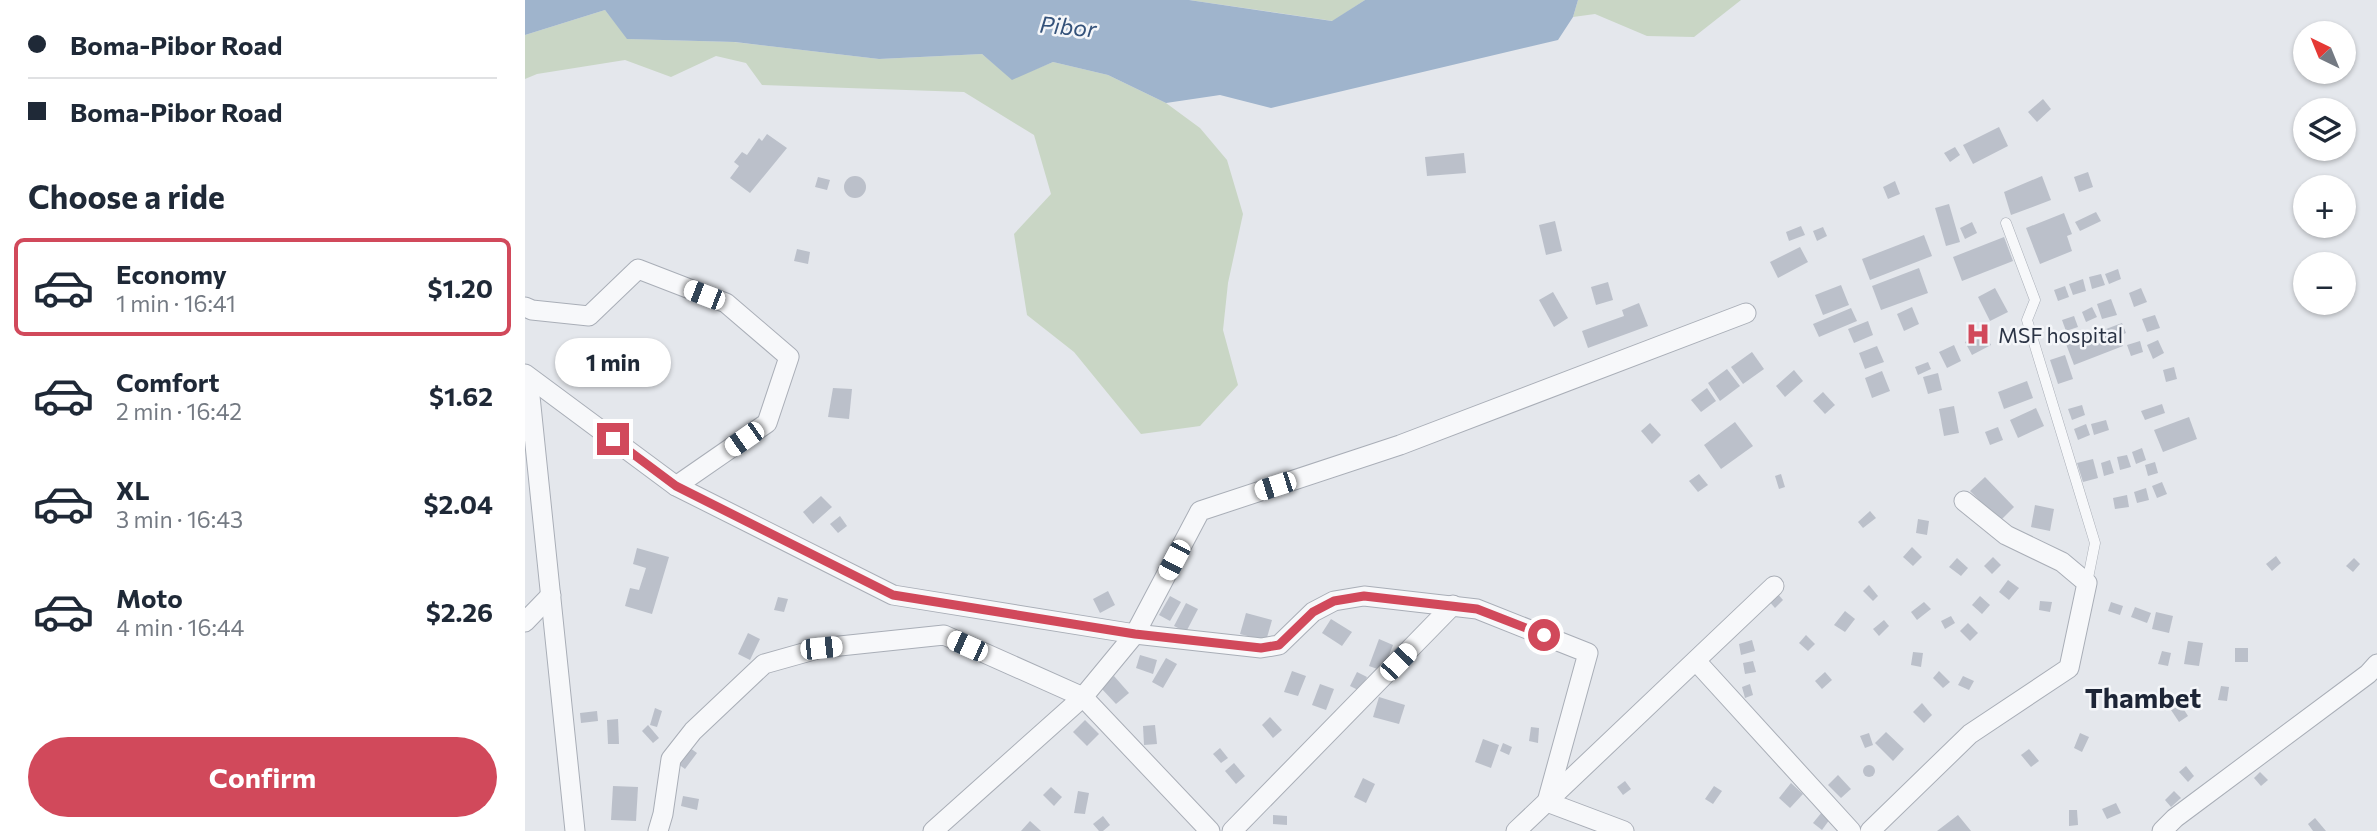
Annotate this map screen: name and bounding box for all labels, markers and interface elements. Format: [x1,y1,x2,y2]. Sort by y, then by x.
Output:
water label: Pibor [1038,10,1098,42]
north arrow [2293,21,2355,84]
map controls [2293,21,2356,315]
text: Boma-Pibor Road [70,29,282,60]
text: Boma-Pibor Road [70,96,282,127]
button: layers [2293,98,2356,161]
button: + [2293,175,2356,238]
text: Choose a ride [28,176,225,216]
button: − [2293,252,2356,315]
icon: car [32,256,95,319]
text: Economy [116,258,227,289]
text: $1.20 [428,272,493,303]
car [681,278,728,312]
text: 1 min · 16:41 [116,289,236,317]
hospital icon: MSF hospital [1964,320,1992,348]
place label: MSF hospital [1998,322,2123,347]
callout: 1 min [555,338,671,386]
text: 1 min [586,348,640,376]
icon: car [32,364,95,427]
text: Comfort [116,366,219,397]
text: $1.62 [429,380,493,411]
text: 2 min · 16:42 [116,397,242,425]
car [721,418,768,460]
route end [597,423,629,455]
car [1252,470,1299,502]
icon: car [32,472,95,535]
text: XL [116,474,150,505]
text: $2.04 [424,488,493,519]
text: 3 min · 16:43 [116,505,243,533]
car [1155,537,1194,583]
icon: car [32,580,95,643]
text: Moto [116,582,183,613]
text: $2.26 [426,596,493,627]
text: 4 min · 16:44 [116,613,244,641]
route start [1528,619,1560,651]
car [944,628,991,664]
car [800,635,843,661]
car [1376,640,1421,684]
district label: Thambet [2085,680,2201,714]
button: Confirm [28,737,497,817]

